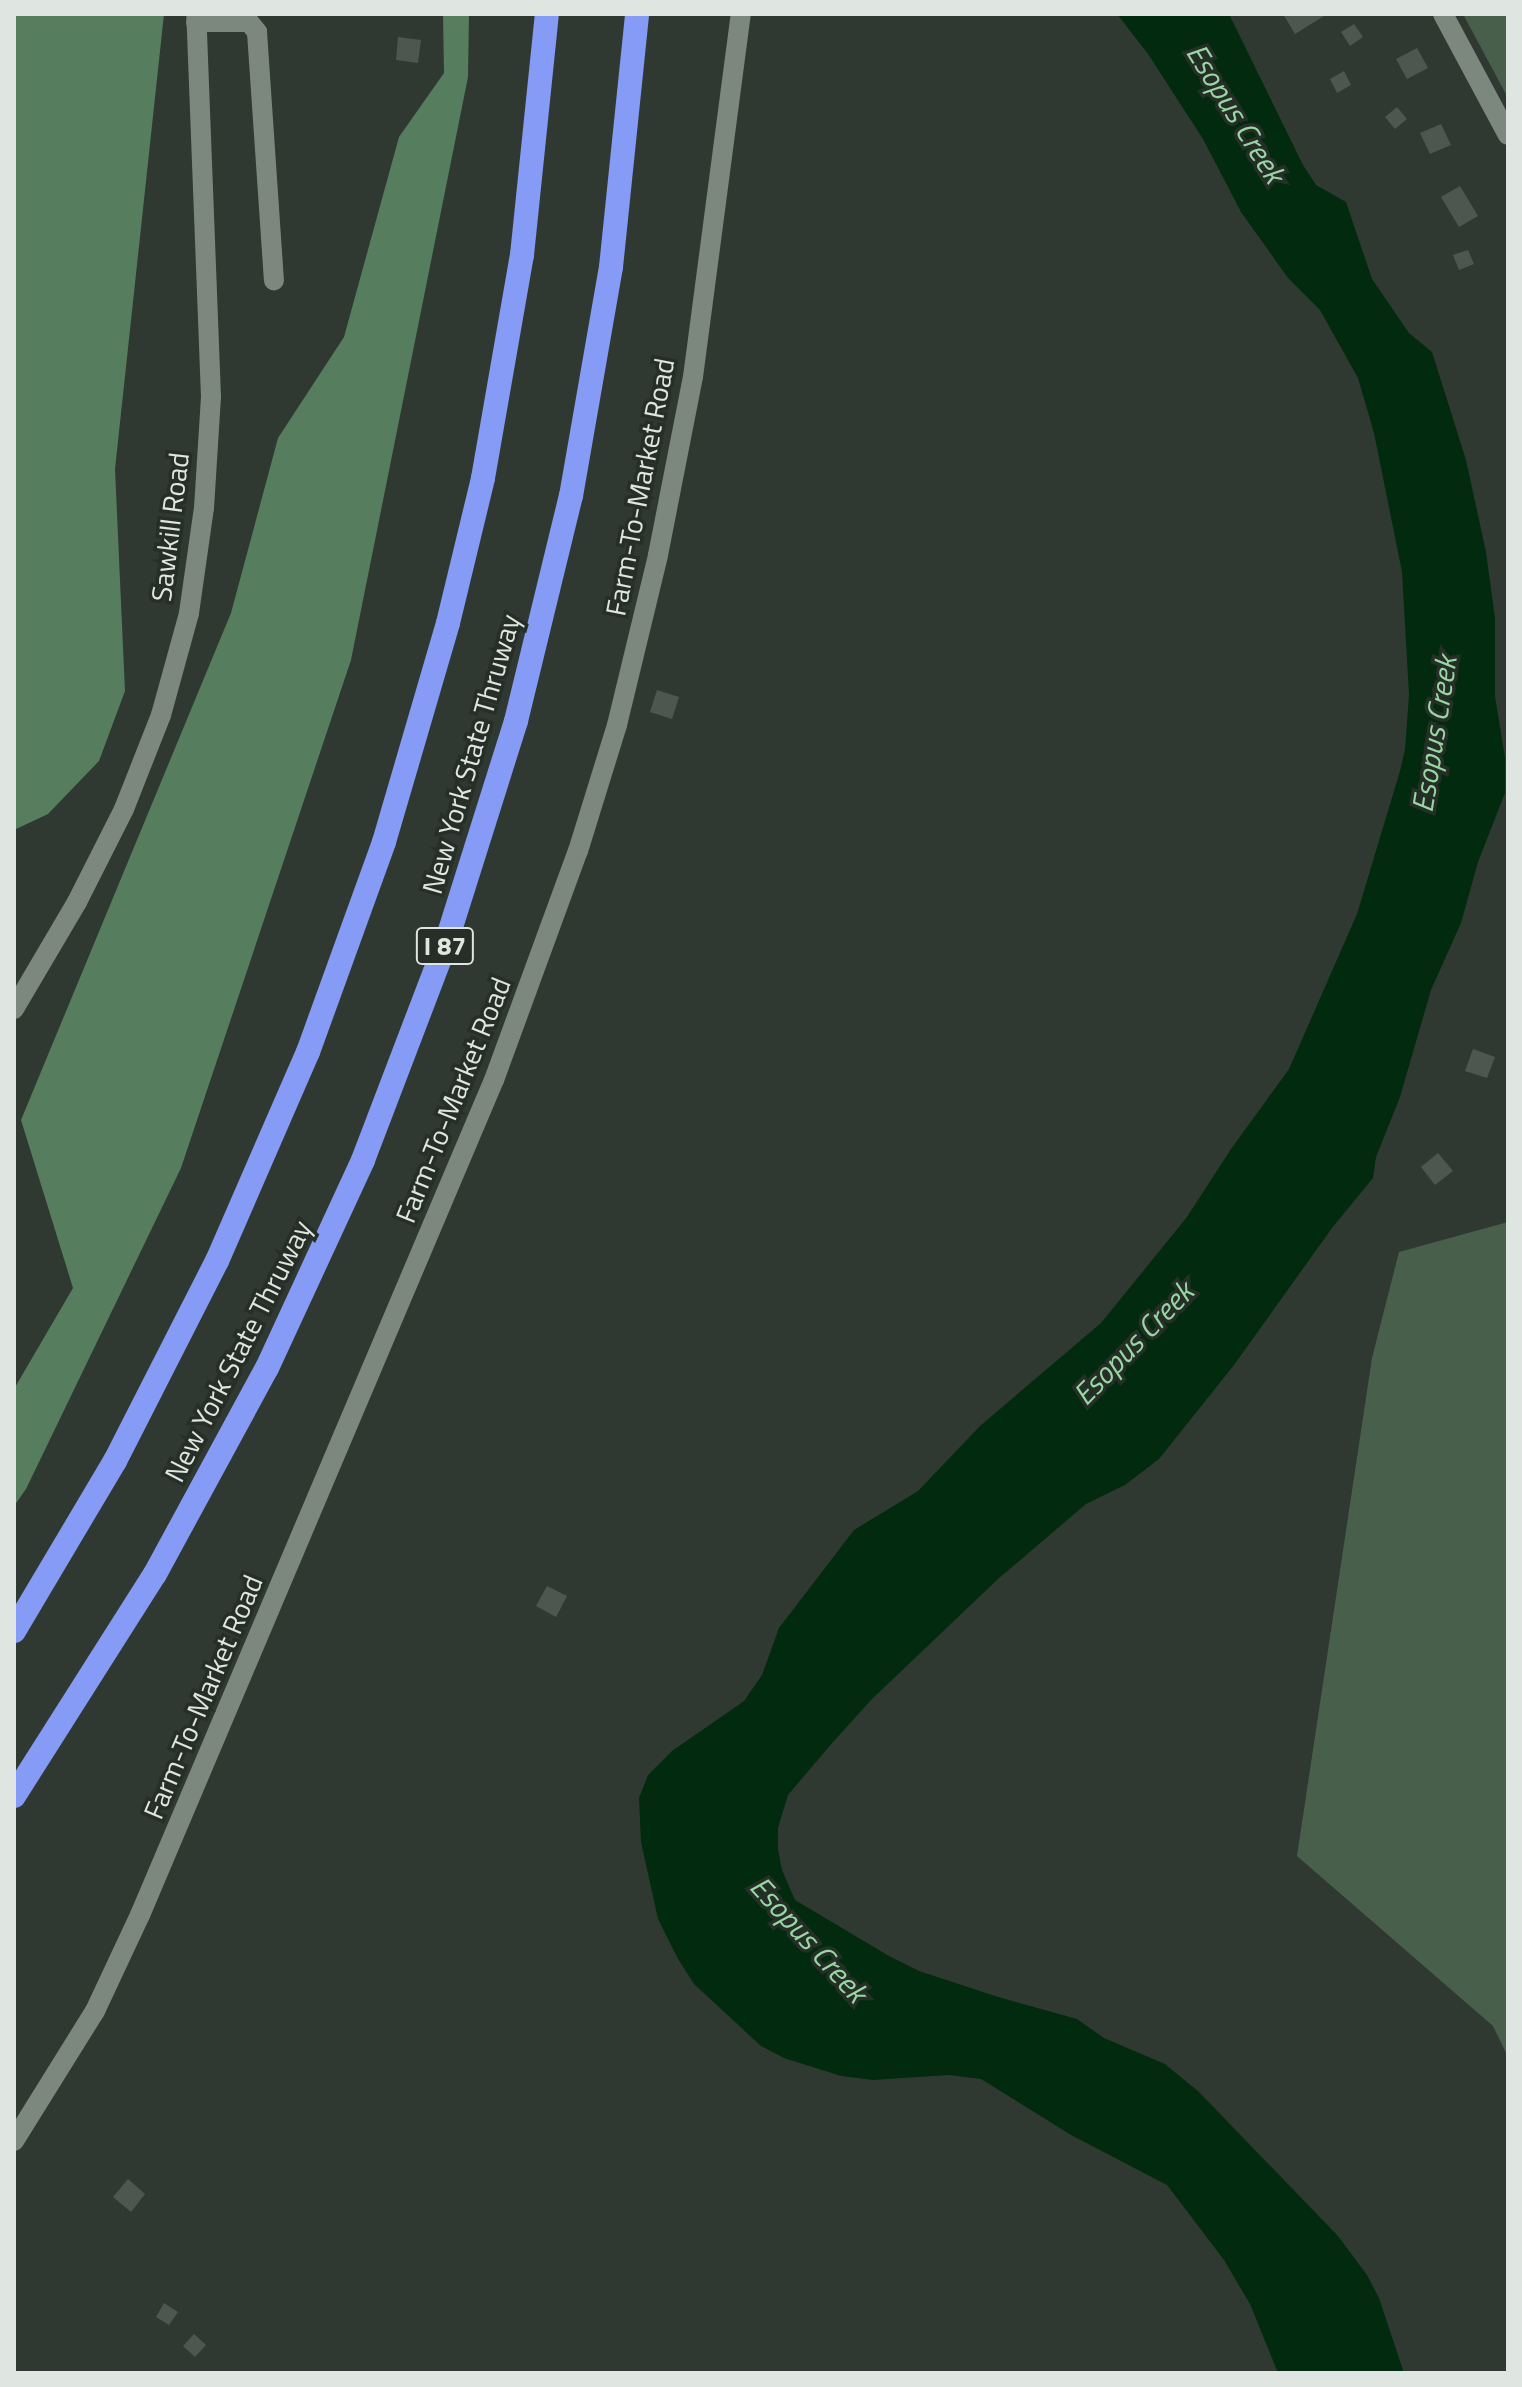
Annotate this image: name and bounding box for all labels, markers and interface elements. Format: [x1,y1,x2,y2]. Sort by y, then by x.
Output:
water label: Esopus Creek [1179,37,1293,189]
street label: Farm-To-Market Road [599,355,681,619]
street label: Sawkill Road [144,451,196,603]
street label: New York State Thruway [415,610,527,898]
water label: Esopus Creek [1404,653,1464,815]
road number: I 87 [415,924,475,968]
street label: Farm-To-Market Road [388,972,518,1228]
street label: New York State Thruway [157,1215,319,1487]
water label: Esopus Creek [1065,1274,1201,1412]
street label: Farm-To-Market Road [136,1570,270,1824]
water label: Esopus Creek [743,1868,875,2010]

